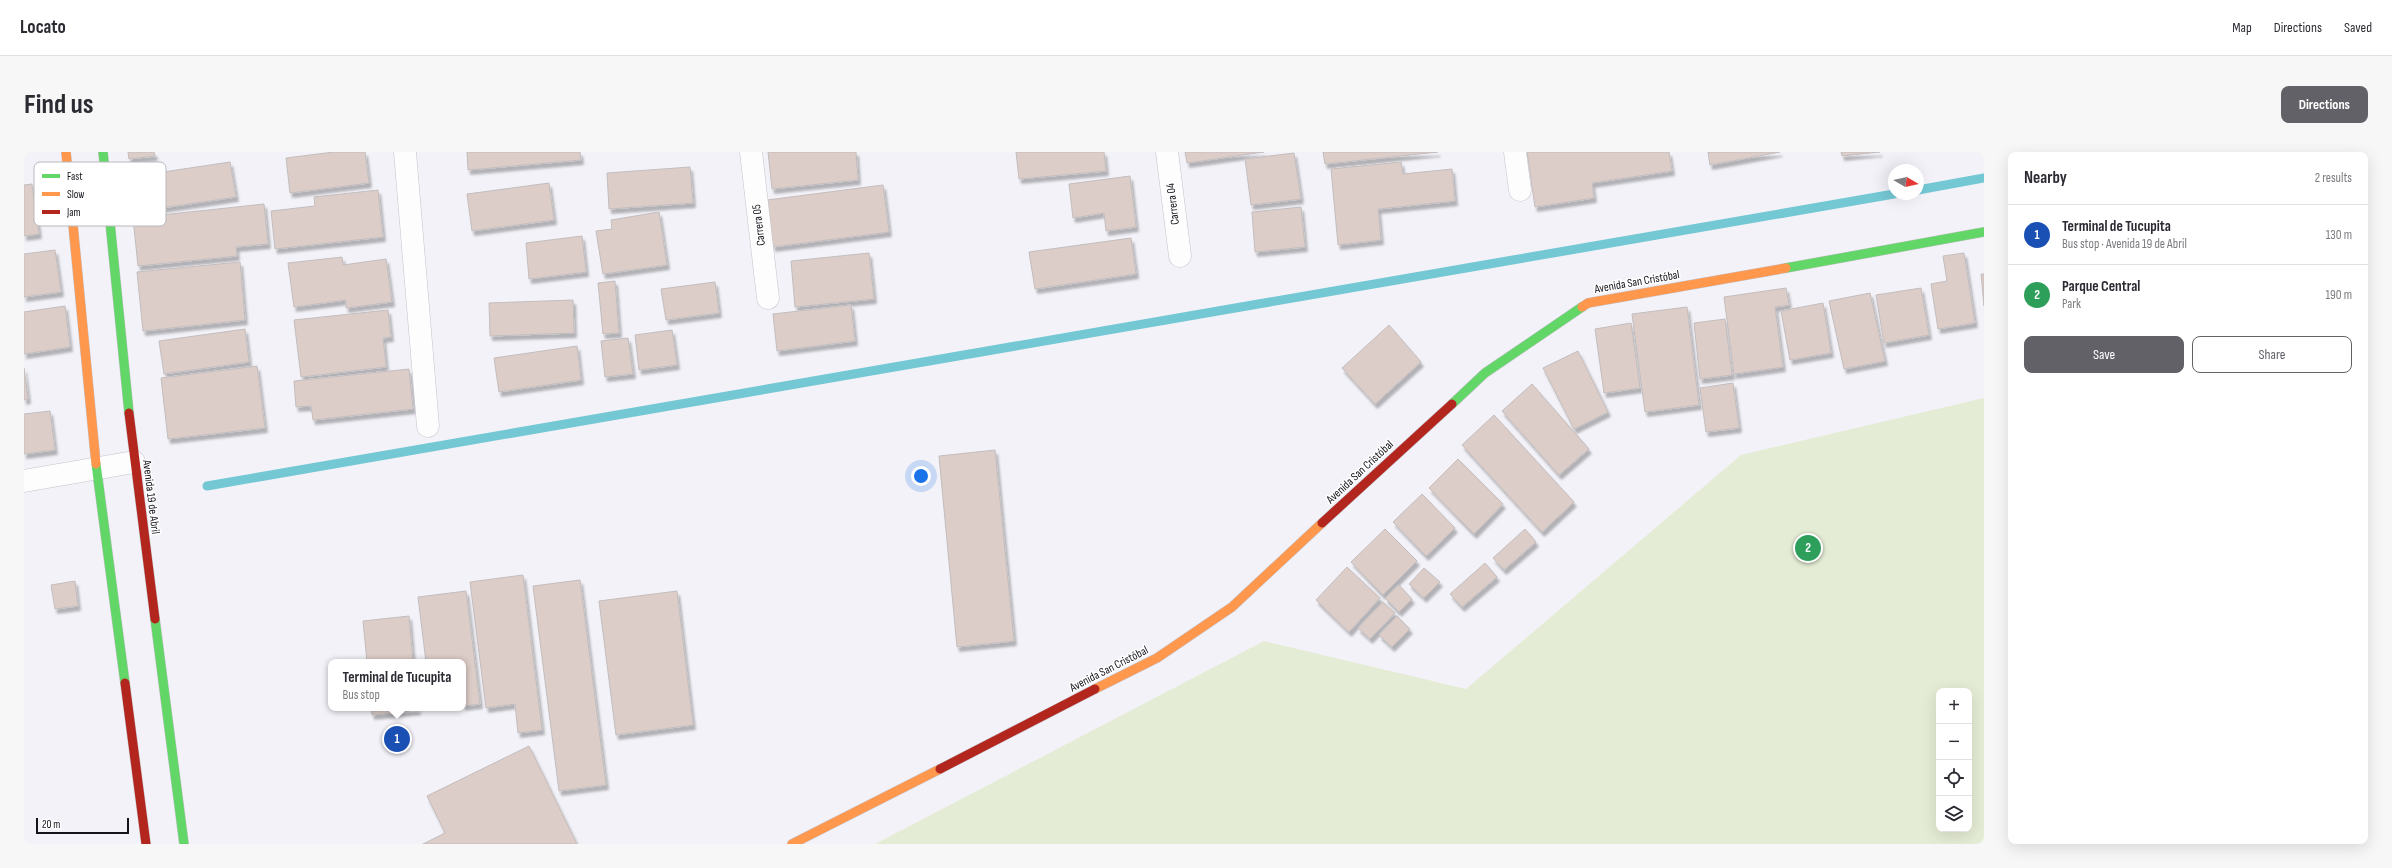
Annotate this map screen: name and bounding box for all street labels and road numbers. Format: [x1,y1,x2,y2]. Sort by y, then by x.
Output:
street label: Carrera 04 [1163,182,1183,226]
street label: Carrera 05 [749,203,769,247]
street label: Avenida San Cristóbal [1592,267,1681,297]
street label: Avenida San Cristóbal [1323,437,1397,508]
street label: Avenida 19 de Abril [139,458,163,535]
street label: Avenida San Cristóbal [1066,643,1151,696]

